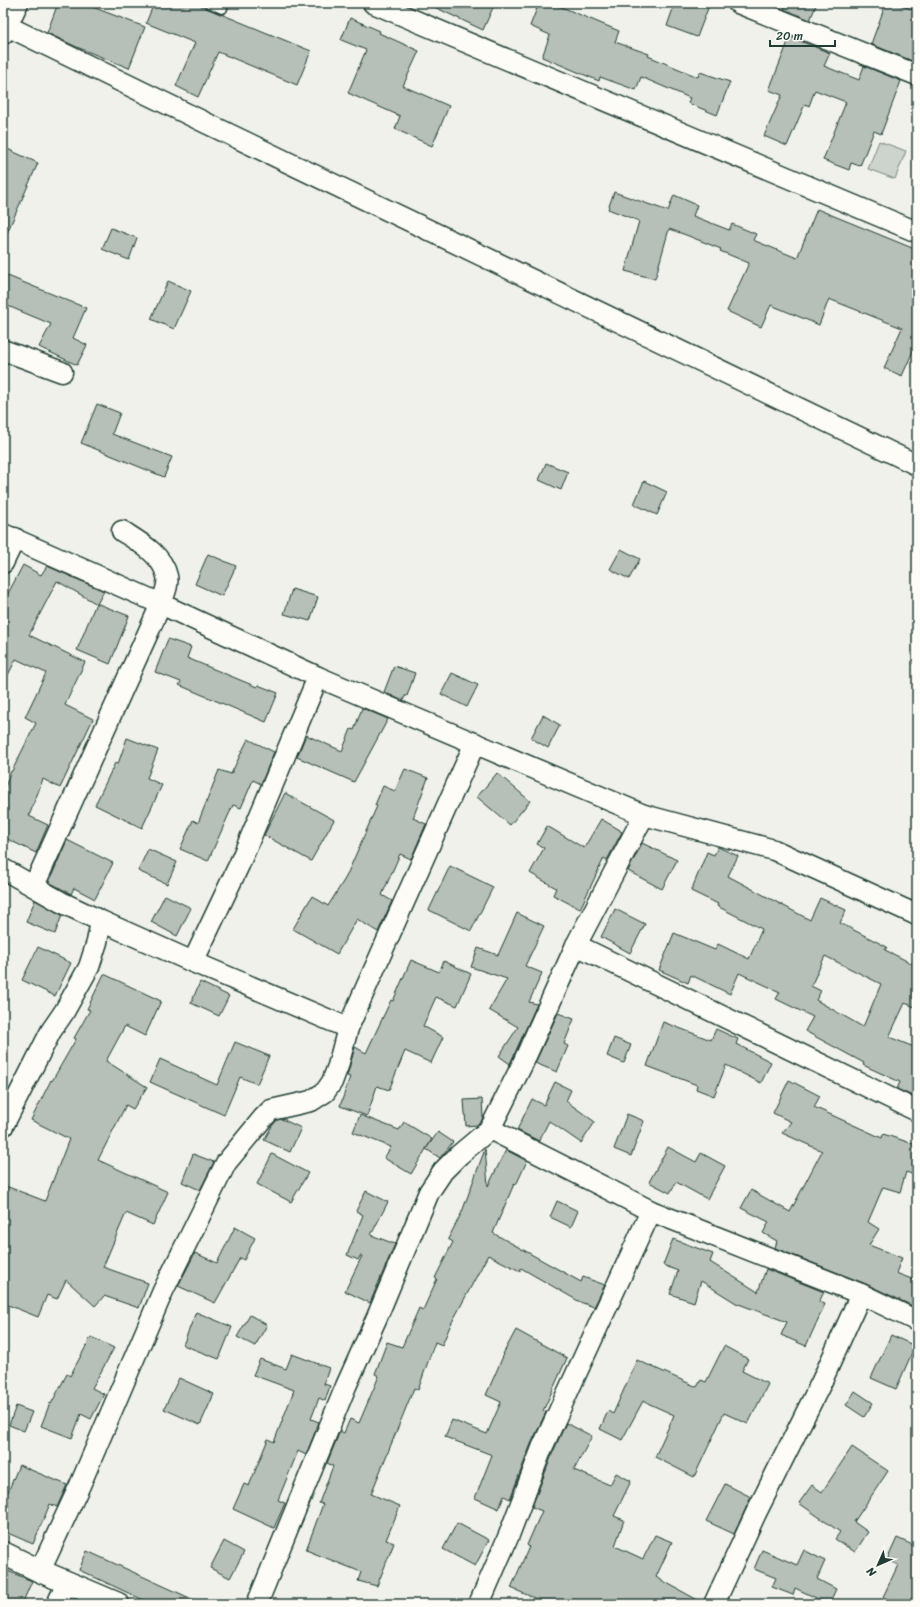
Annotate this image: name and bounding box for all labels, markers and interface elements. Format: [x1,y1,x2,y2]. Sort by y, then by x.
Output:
scale bar [770,22,835,48]
text: 20 m [776,25,803,47]
north arrow [858,1545,898,1585]
text: N [862,1562,881,1582]

